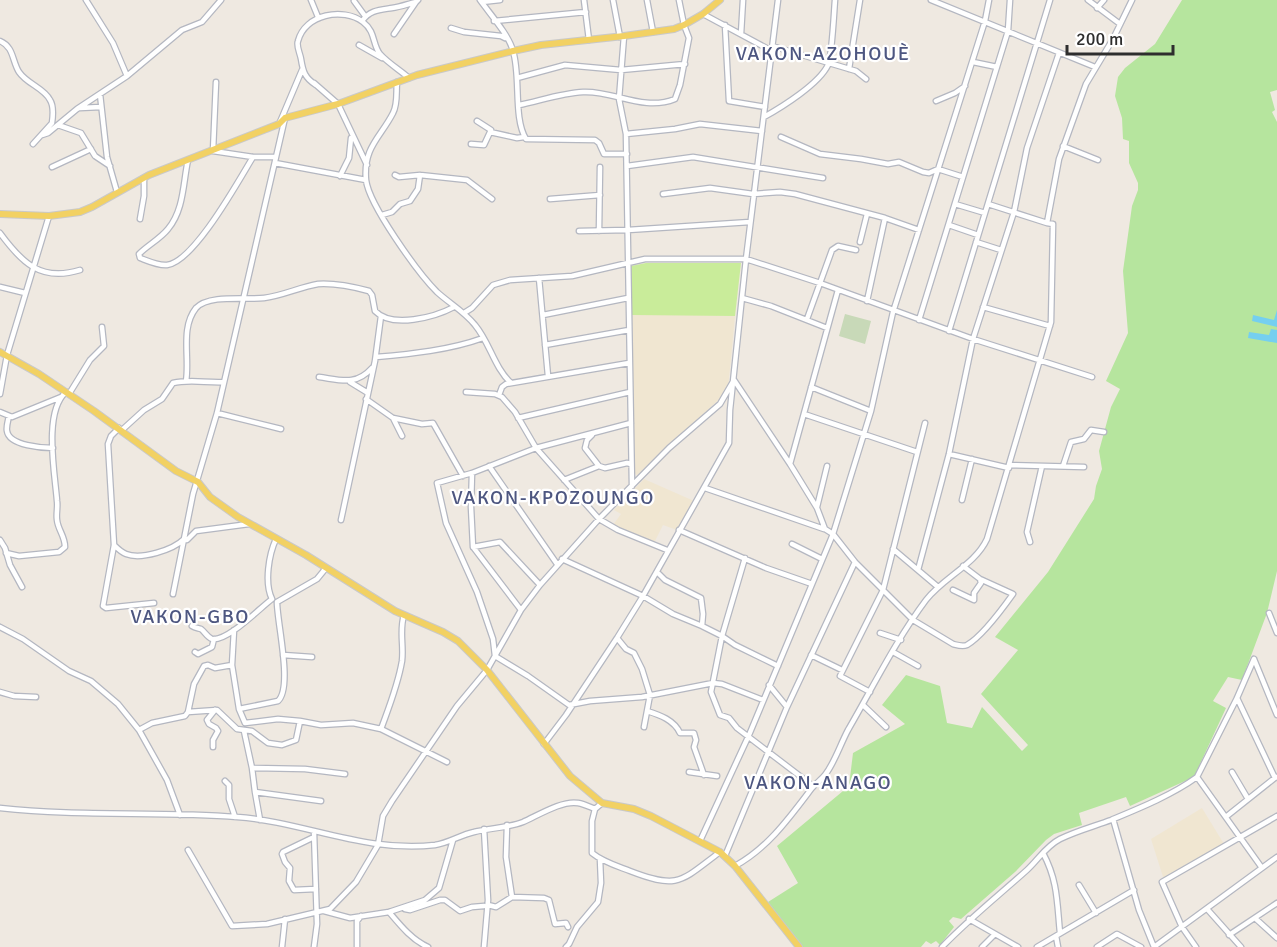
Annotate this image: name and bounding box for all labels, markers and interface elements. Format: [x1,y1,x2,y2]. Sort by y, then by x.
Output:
scale bar [1067,18,1174,56]
text: 200 m [1076,28,1123,50]
district label: VAKON-AZOHOUÈ [735,41,911,66]
district label: VAKON-KPOZOUNGO [451,485,655,510]
district label: VAKON-GBO [130,604,250,629]
district label: VAKON-ANAGO [744,770,892,795]

